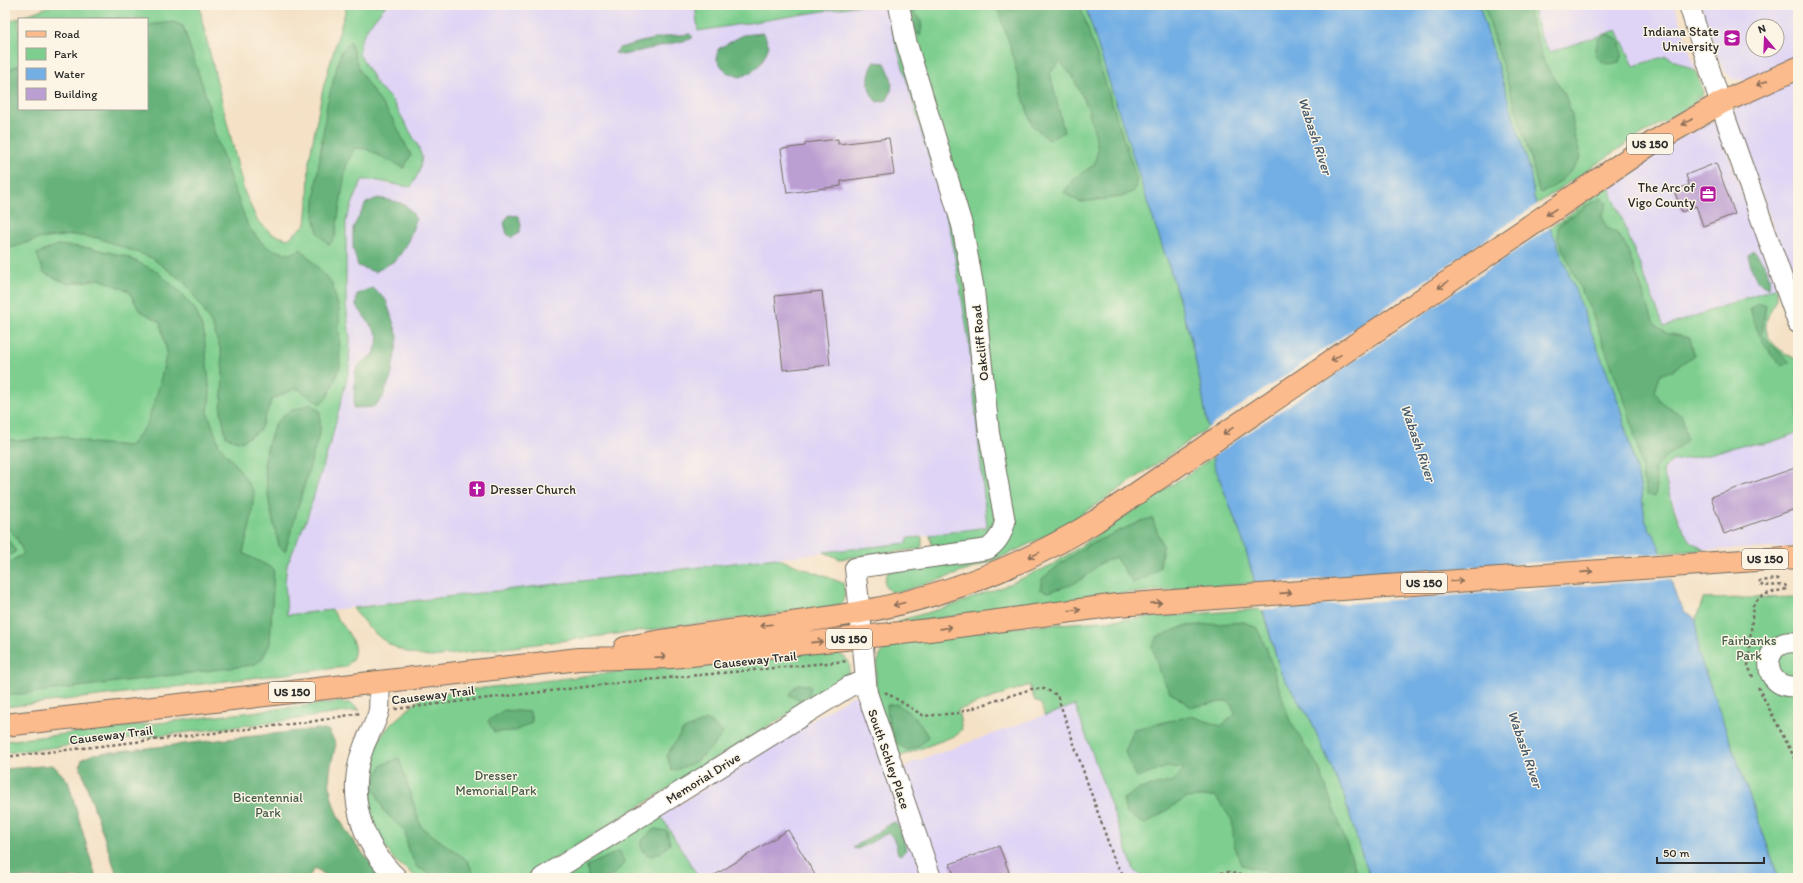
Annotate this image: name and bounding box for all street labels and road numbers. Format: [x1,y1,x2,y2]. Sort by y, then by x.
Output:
road number: US 150 [1627,134,1673,154]
street label: Oakcliff Road [969,304,991,382]
road number: US 150 [1742,549,1788,569]
road number: US 150 [1401,573,1447,593]
road number: US 150 [826,629,872,649]
street label: Causeway Trail [713,648,798,672]
road number: US 150 [269,682,315,702]
street label: Causeway Trail [390,682,476,708]
street label: South Schley Place [865,707,913,811]
street label: Causeway Trail [68,722,154,748]
street label: Memorial Drive [663,749,743,807]

